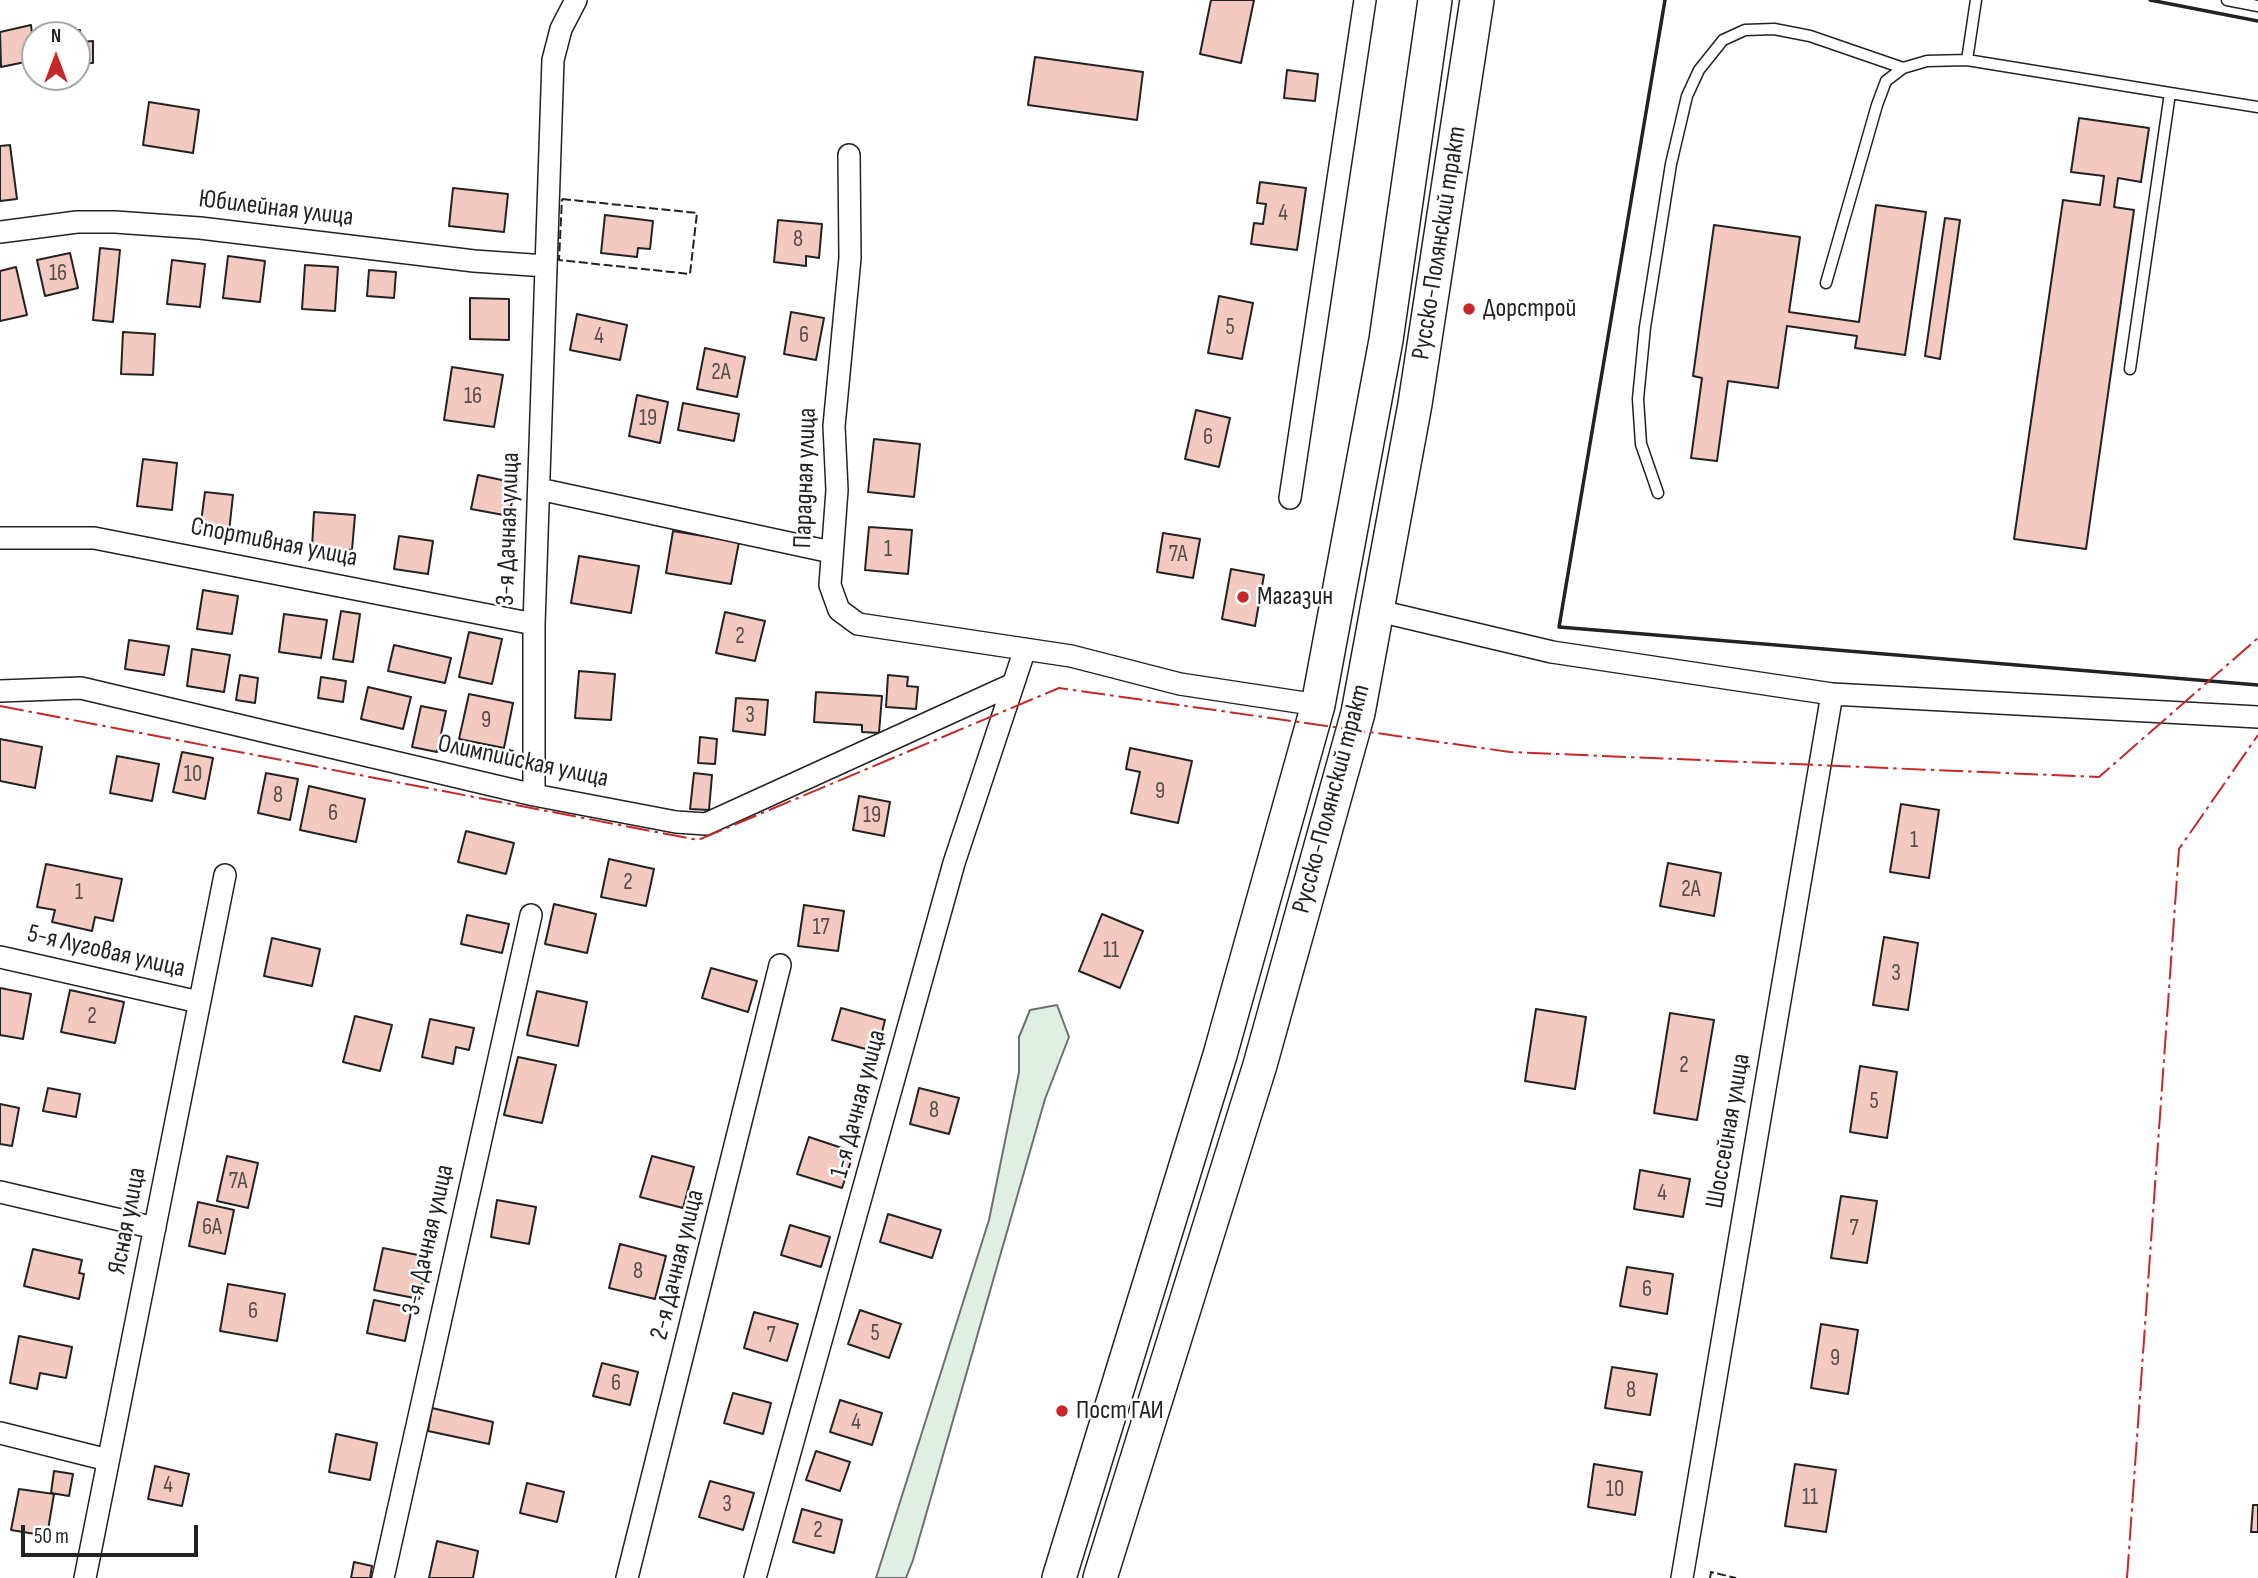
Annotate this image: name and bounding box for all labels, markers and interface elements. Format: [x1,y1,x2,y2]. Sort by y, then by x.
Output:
north arrow [21,21,91,91]
text: N [51,25,61,48]
street label: Русско-Полянский тракт [1406,124,1474,362]
street label: Юбилейная улица [197,184,355,234]
house number: 4 [1278,200,1288,228]
house number: 8 [793,226,803,254]
house number: 16 [49,260,67,288]
place label: Дорстрой [1483,293,1576,325]
marker: Дорстрой [1461,301,1477,317]
house number: 5 [1225,314,1235,342]
house number: 6 [799,322,809,350]
house number: 4 [594,323,604,351]
house number: 2А [711,359,731,387]
house number: 16 [464,383,482,411]
house number: 19 [639,405,657,433]
street label: Парадная улица [788,407,824,549]
house number: 6 [1203,424,1213,452]
street label: 3-я Дачная улица [491,452,527,606]
street label: Спортивная улица [188,512,360,574]
house number: 1 [884,536,892,564]
house number: 7А [1169,541,1187,569]
place label: Магазин [1257,581,1333,613]
marker: Магазин [1235,589,1251,605]
house number: 2 [735,623,745,651]
street label: Русско-Полянский тракт [1286,681,1378,917]
house number: 3 [745,702,755,730]
house number: 9 [481,707,491,735]
street label: Олимпийская улица [435,729,611,795]
house number: 10 [184,761,202,789]
house number: 9 [1155,778,1165,806]
house number: 8 [273,782,283,810]
house number: 6 [328,800,338,828]
house number: 19 [863,802,881,830]
house number: 1 [1910,827,1918,855]
house number: 2 [623,869,633,897]
house number: 2А [1681,876,1701,904]
house number: 1 [75,879,83,907]
house number: 17 [812,914,830,942]
street label: 5-я Луговая улица [24,919,188,985]
house number: 11 [1103,937,1119,965]
house number: 3 [1891,960,1901,988]
house number: 2 [87,1003,97,1031]
street label: 1-я Дачная улица [824,1027,894,1181]
street label: Шоссейная улица [1700,1051,1758,1211]
house number: 2 [1679,1052,1689,1080]
house number: 5 [1869,1088,1879,1116]
house number: 8 [929,1097,939,1125]
street label: 3-я Дачная улица [397,1162,461,1318]
street label: Ясная улица [102,1165,154,1277]
house number: 7А [229,1168,247,1196]
house number: 4 [1657,1180,1667,1208]
street label: 2-я Дачная улица [644,1187,712,1343]
house number: 6А [202,1214,222,1242]
house number: 7 [1849,1215,1859,1243]
house number: 8 [633,1258,643,1286]
house number: 6 [1642,1276,1652,1304]
house number: 6 [248,1298,258,1326]
house number: 5 [870,1320,880,1348]
house number: 7 [766,1322,776,1350]
house number: 9 [1830,1345,1840,1373]
house number: 6 [611,1370,621,1398]
house number: 8 [1626,1377,1636,1405]
place label: Пост ГАИ [1076,1395,1164,1427]
marker: Пост ГАИ [1054,1403,1070,1419]
house number: 4 [851,1409,861,1437]
house number: 4 [163,1472,173,1500]
house number: 10 [1606,1476,1624,1504]
house number: 11 [1802,1484,1818,1512]
house number: 3 [722,1491,732,1519]
scale bar [24,1512,201,1556]
house number: 2 [813,1517,823,1545]
text: 50 m [34,1524,69,1549]

